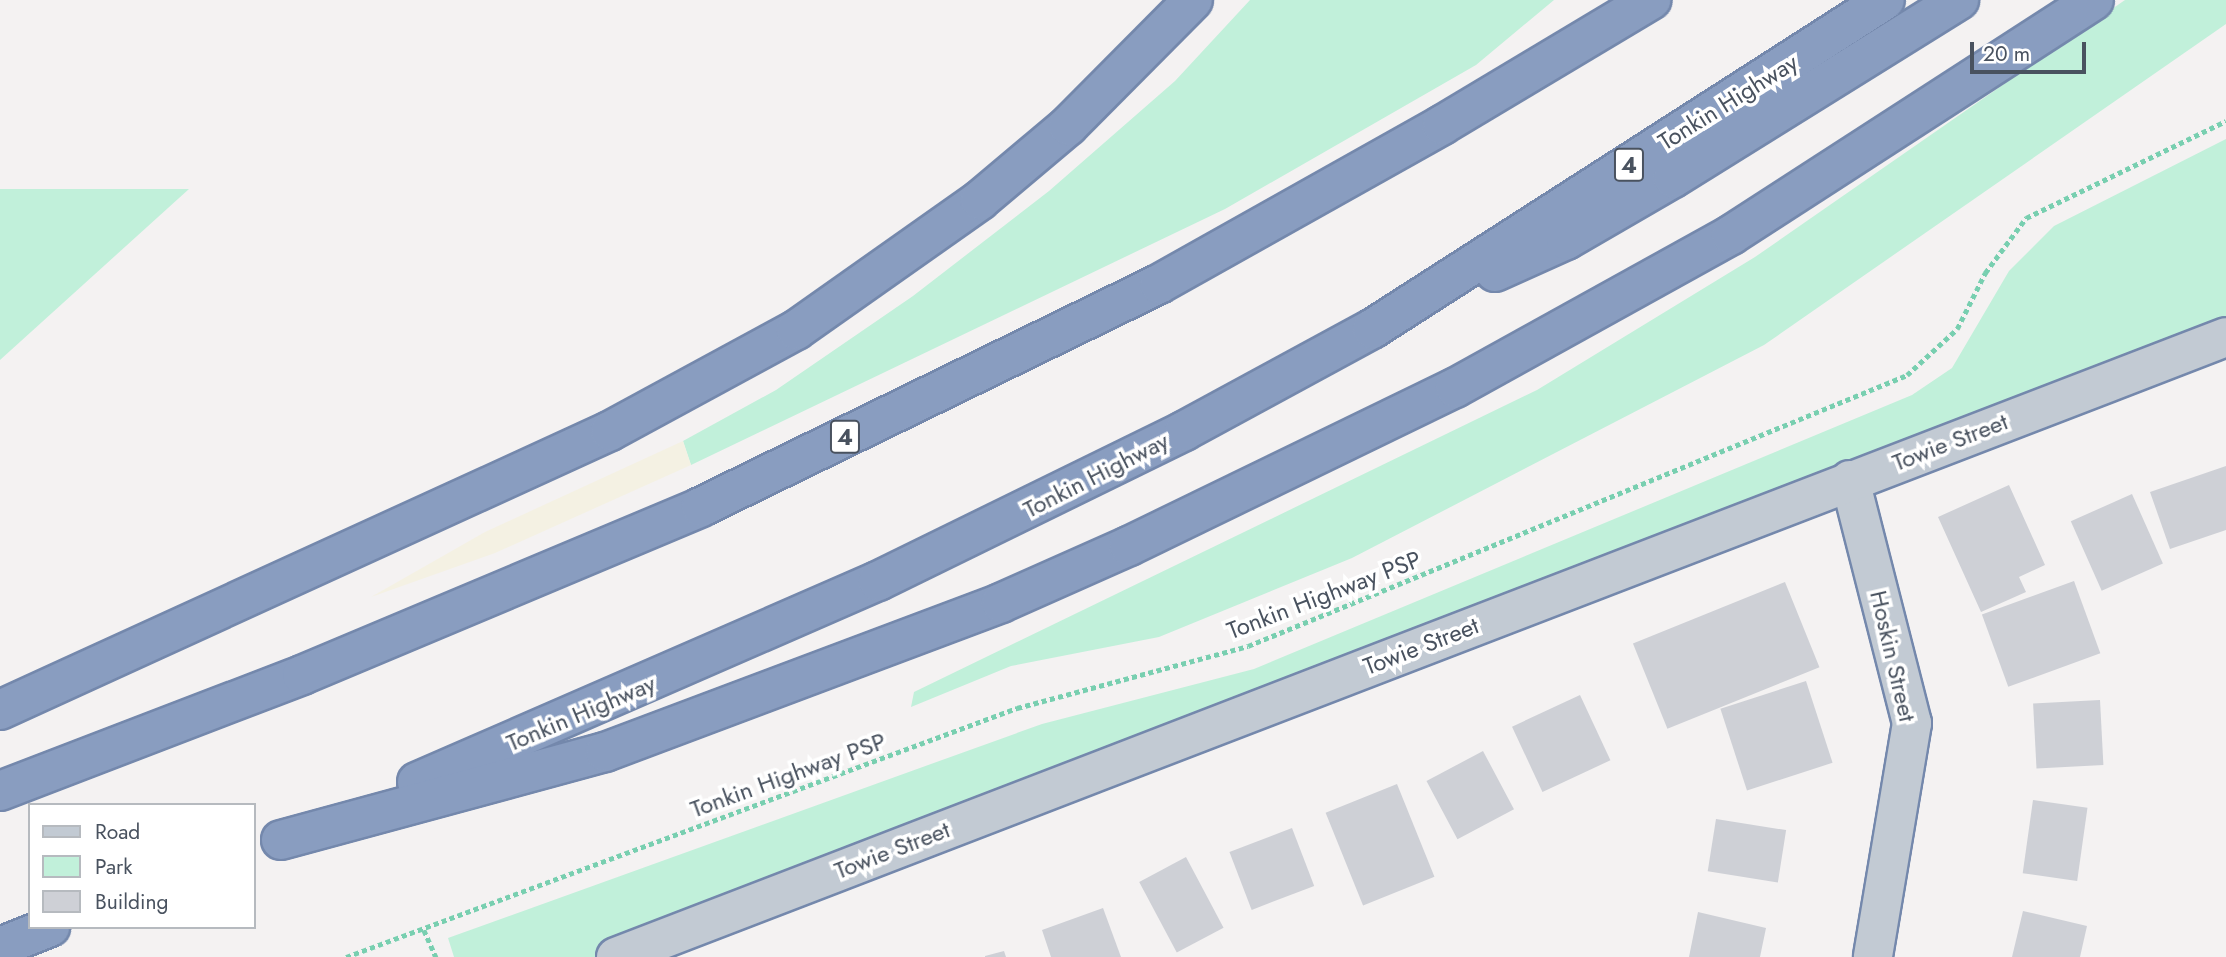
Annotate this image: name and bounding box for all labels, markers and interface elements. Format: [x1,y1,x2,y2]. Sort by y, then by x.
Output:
scale bar [1974,28,2090,72]
text: 20 m [1983,39,2030,69]
street label: Tonkin Highway [1653,48,1803,156]
road number: 4 [1613,146,1645,184]
street label: Towie Street [1888,407,2012,477]
road number: 4 [829,418,861,457]
street label: Tonkin Highway [1019,426,1173,524]
street label: Tonkin Highway PSP [1223,545,1425,645]
street label: Hoskin Street [1864,588,1922,724]
street label: Towie Street [1359,611,1483,681]
street label: Tonkin Highway [502,669,660,757]
street label: Tonkin Highway PSP [686,726,890,824]
legend [28,803,256,929]
street label: Towie Street [830,815,954,885]
text: Road [95,817,140,847]
text: Park [95,852,132,882]
text: Building [95,887,168,917]

